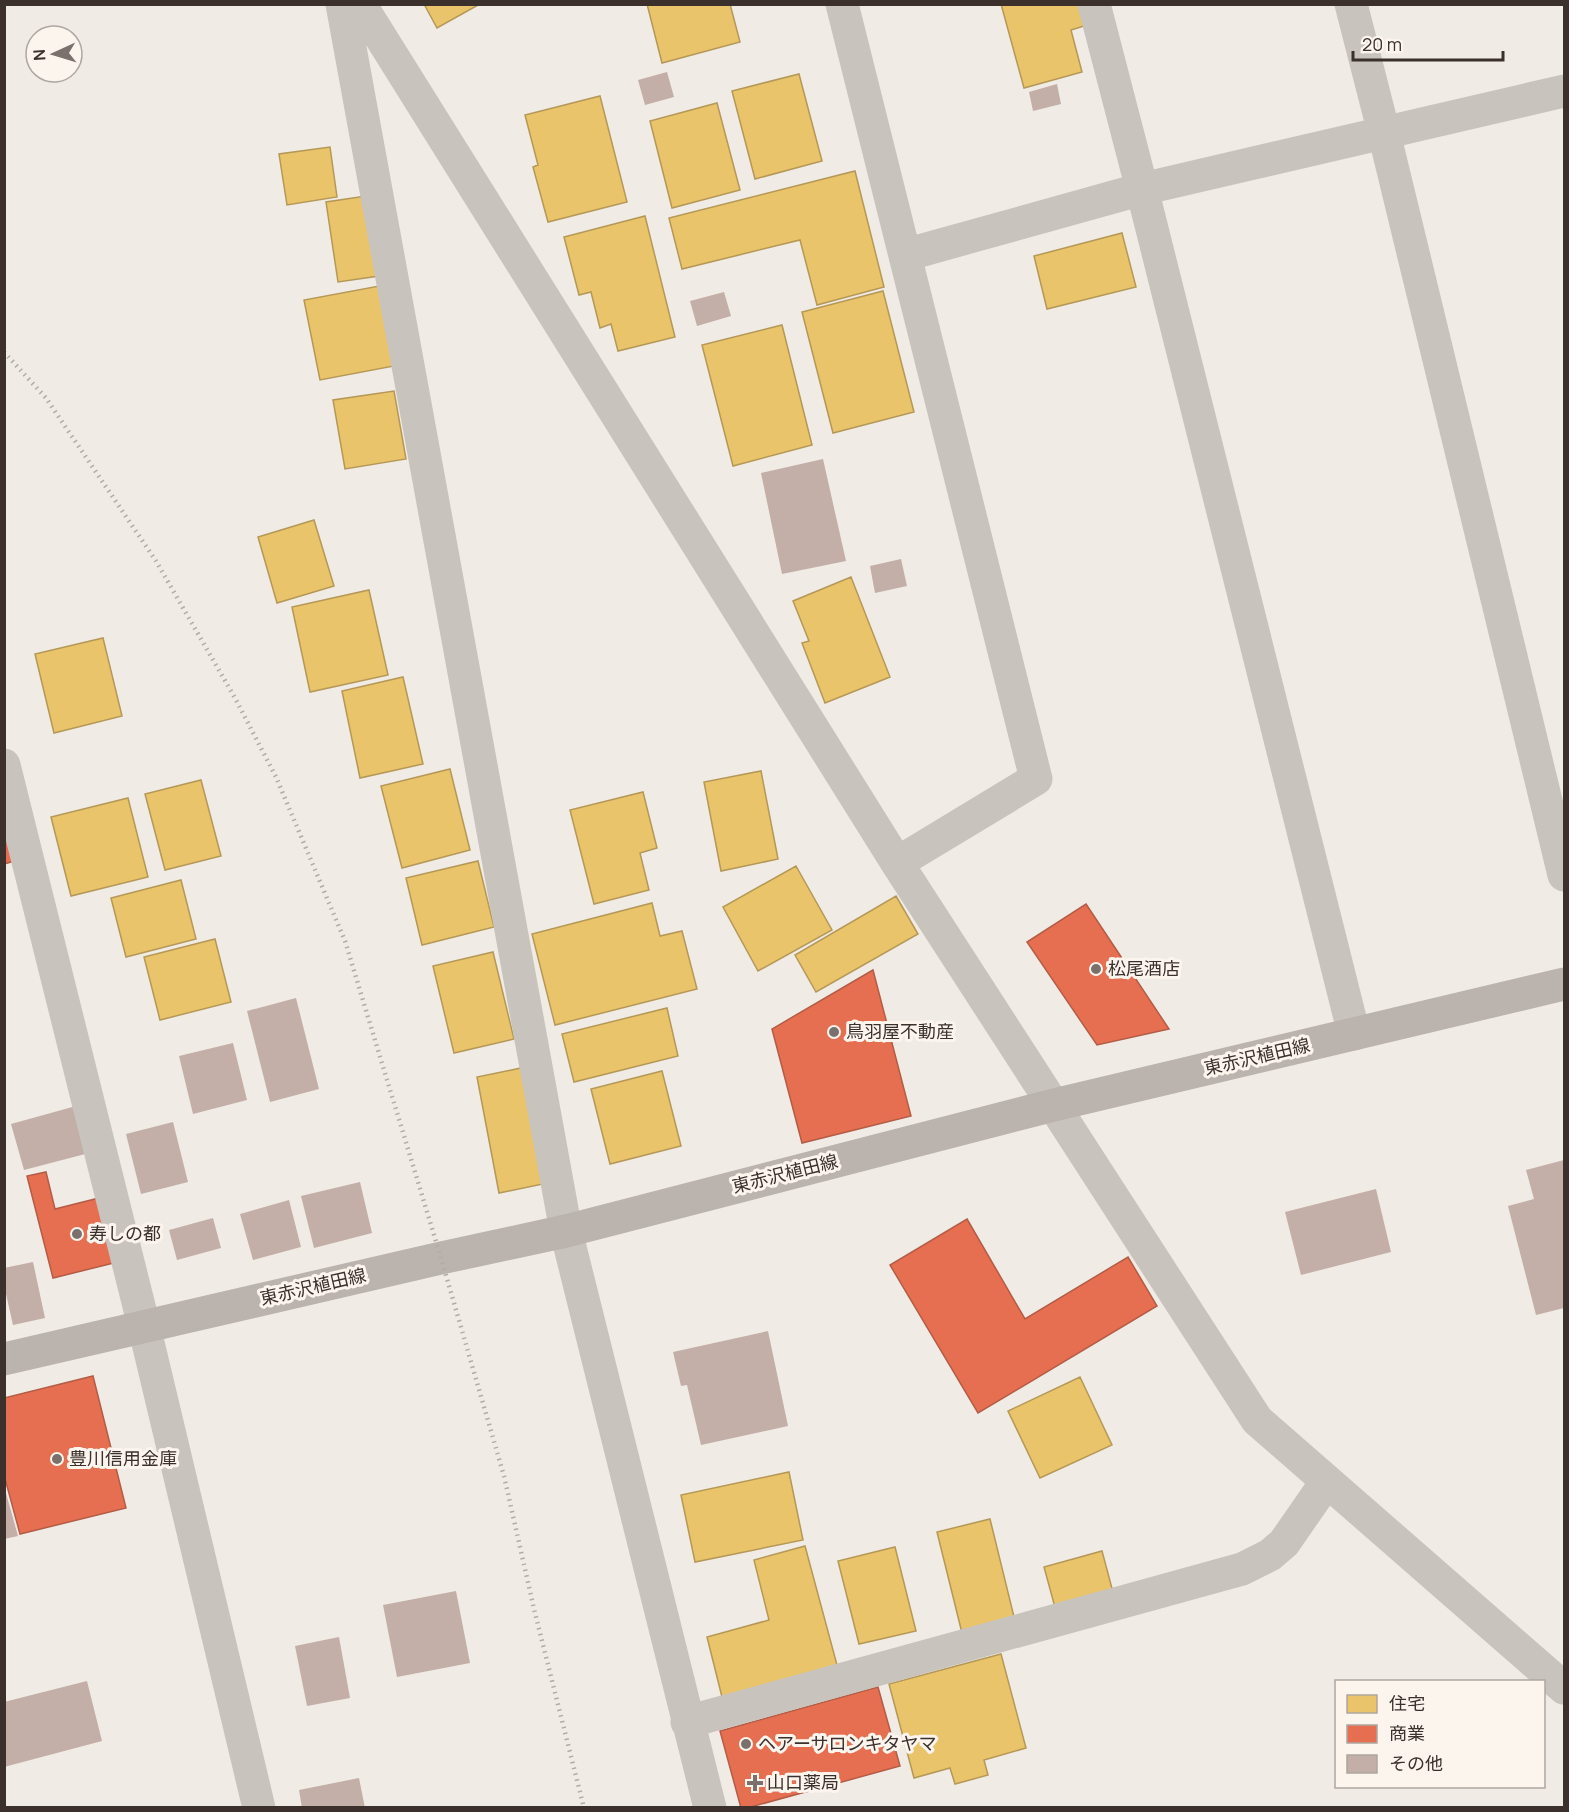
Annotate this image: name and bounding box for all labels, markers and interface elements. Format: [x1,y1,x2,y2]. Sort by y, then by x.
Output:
north arrow [24,24,84,84]
scale bar [1353,24,1503,62]
text: 20 m [1362,32,1402,56]
text: N [28,49,50,62]
place label: 松尾酒店 [1108,956,1180,980]
marker: 松尾酒店 [1089,962,1103,976]
place label: 鳥羽屋不動産 [846,1019,954,1043]
marker: 鳥羽屋不動産 [827,1025,841,1039]
street label: 東赤沢植田線 [1201,1032,1312,1080]
street label: 東赤沢植田線 [729,1148,840,1198]
place label: 寿しの都 [89,1221,161,1245]
marker: 寿しの都 [70,1227,84,1241]
street label: 東赤沢植田線 [257,1262,368,1310]
place label: 豊川信用金庫 [69,1446,177,1470]
marker: 豊川信用金庫 [50,1452,64,1466]
legend [1335,1680,1545,1788]
text: 住宅 [1389,1691,1425,1715]
text: 商業 [1389,1721,1425,1745]
place label: ヘアーサロンキタヤマ [758,1731,937,1755]
marker: ヘアーサロンキタヤマ [739,1737,753,1751]
text: その他 [1389,1751,1443,1775]
place label: 山口薬局 [767,1770,839,1794]
marker: 山口薬局 [748,1776,762,1790]

